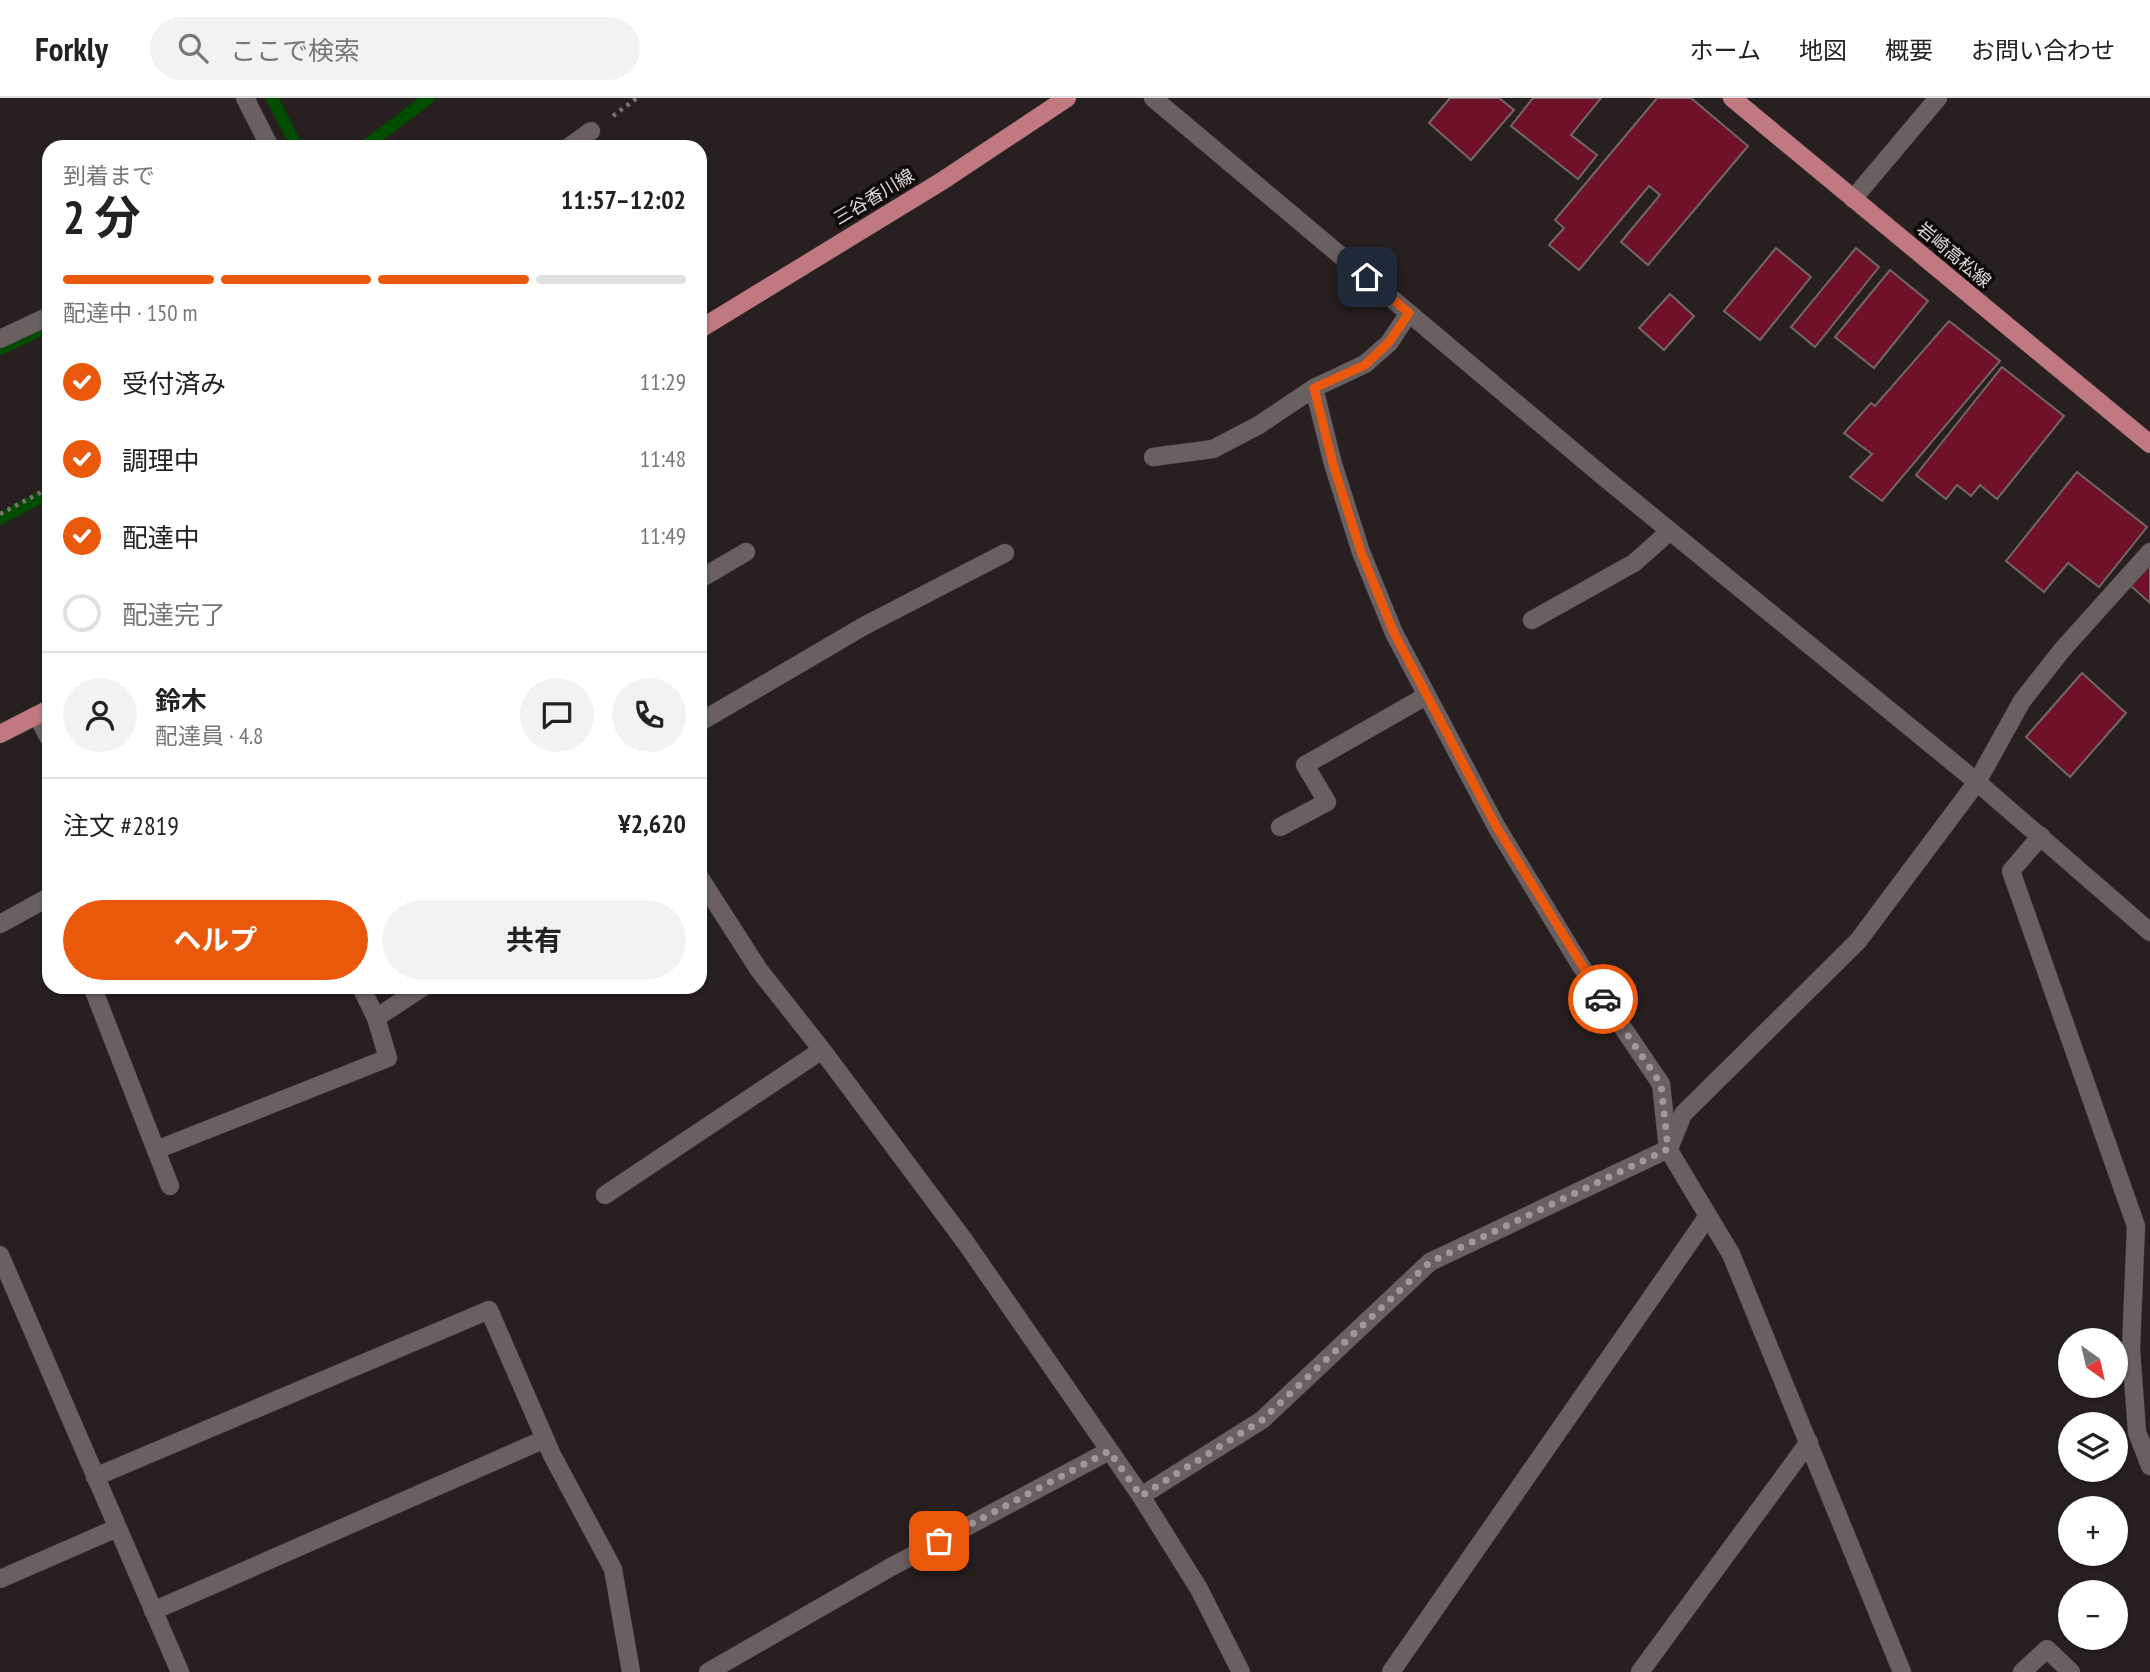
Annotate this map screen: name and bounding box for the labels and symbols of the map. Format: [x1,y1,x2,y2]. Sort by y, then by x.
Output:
street label: 三谷香川線 [829,164,918,230]
street label: 岩崎高松線 [1912,217,1996,292]
pin [1337,247,1397,307]
courier [1568,964,1638,1034]
north arrow [2058,1328,2128,1398]
pin [909,1511,969,1571]

